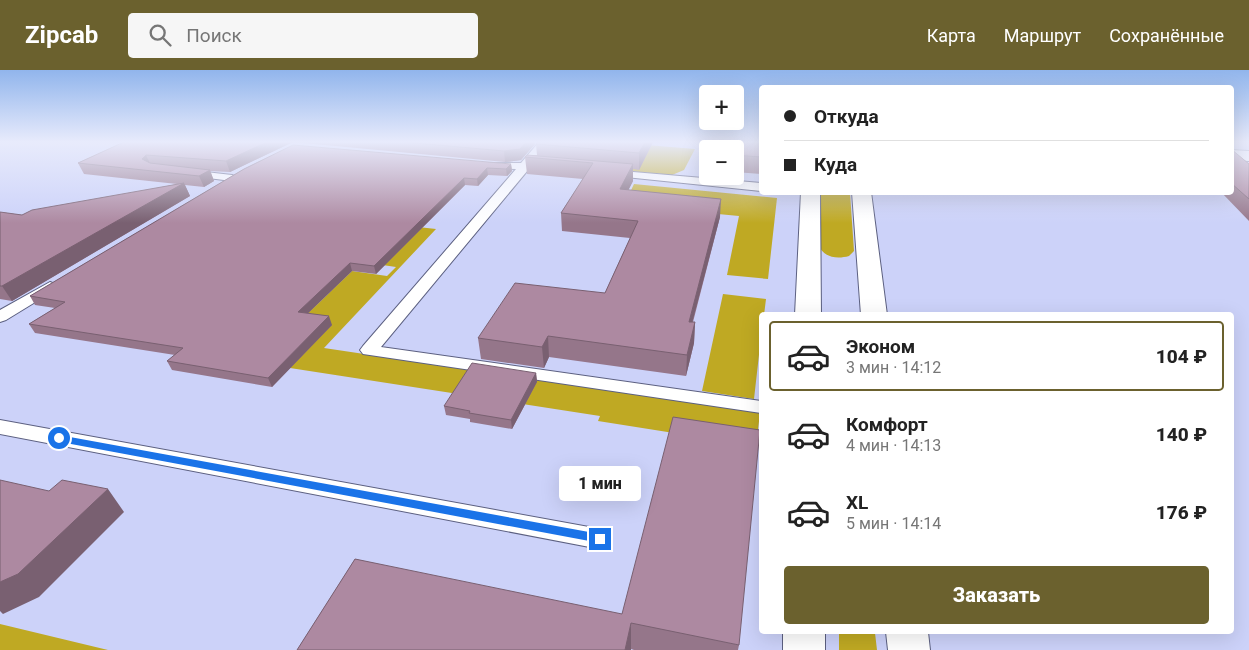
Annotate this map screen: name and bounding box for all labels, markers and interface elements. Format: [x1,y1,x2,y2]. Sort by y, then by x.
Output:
search box [128,13,478,58]
text: Zipcab [25,21,98,49]
icon: search [146,21,174,49]
text: Поиск [186,24,242,47]
text: Карта [927,25,976,46]
text: Маршрут [1004,25,1081,46]
text: Сохранённые [1109,25,1224,46]
map controls [699,85,744,185]
button: + [699,85,744,130]
text: Откуда [814,105,879,128]
button: − [699,140,744,185]
text: Куда [814,153,857,176]
icon: car [786,334,831,379]
text: Эконом [846,335,915,358]
text: 104 ₽ [1156,345,1207,368]
text: 3 мин · 14:12 [846,358,941,377]
icon: car [786,412,831,457]
text: Комфорт [846,413,928,436]
text: 140 ₽ [1156,423,1207,446]
route start [48,427,70,449]
text: 4 мин · 14:13 [846,436,941,455]
callout: 1 мин [559,466,641,502]
text: 1 мин [578,474,622,493]
icon: car [786,490,831,535]
text: XL [846,491,868,514]
text: 176 ₽ [1156,501,1207,524]
text: 5 мин · 14:14 [846,514,941,533]
route end [589,528,611,550]
button: Заказать [784,566,1209,624]

